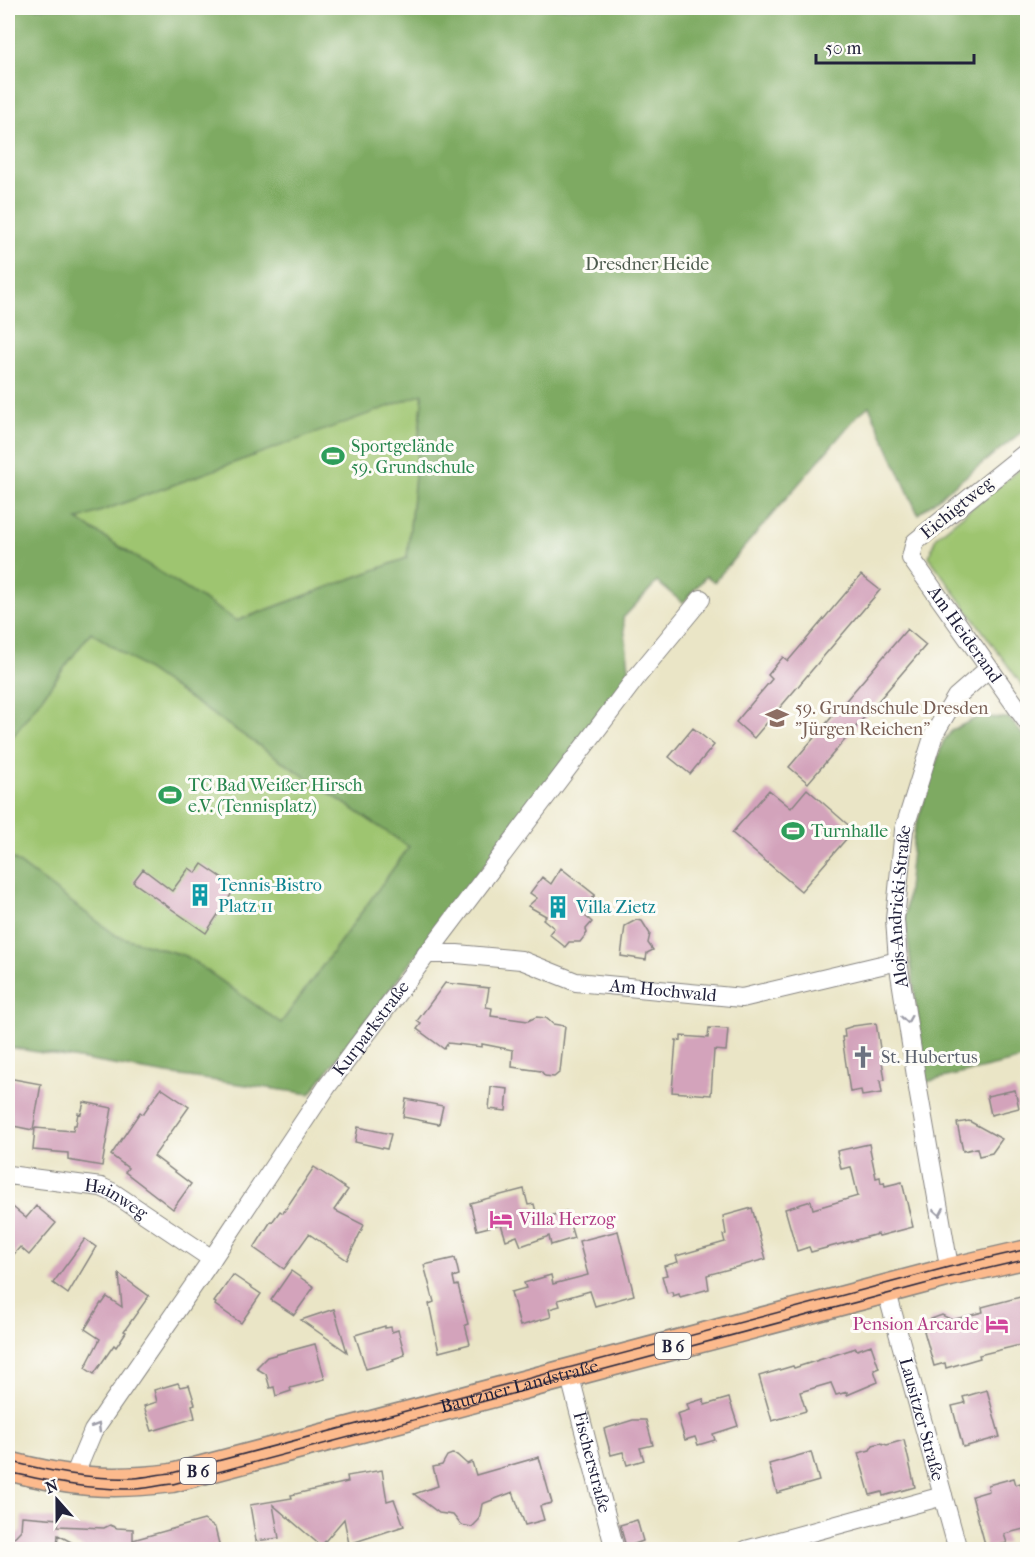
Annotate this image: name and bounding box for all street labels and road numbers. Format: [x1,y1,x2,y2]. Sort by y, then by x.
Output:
street label: Eichigtweg [916,472,998,544]
street label: Am Heiderand [923,581,1007,687]
street label: Alojs-Andricki-Straße [884,822,916,991]
street label: Am Hochwald [608,975,718,1006]
street label: Kurparkstraße [328,977,414,1080]
street label: Hainweg [83,1174,152,1224]
road number: B 6 [655,1333,691,1359]
street label: Bautzner Landstraße [438,1355,601,1417]
street label: Lausitzer Straße [895,1355,949,1483]
street label: Fischerstraße [569,1409,615,1515]
road number: B 6 [180,1458,216,1484]

